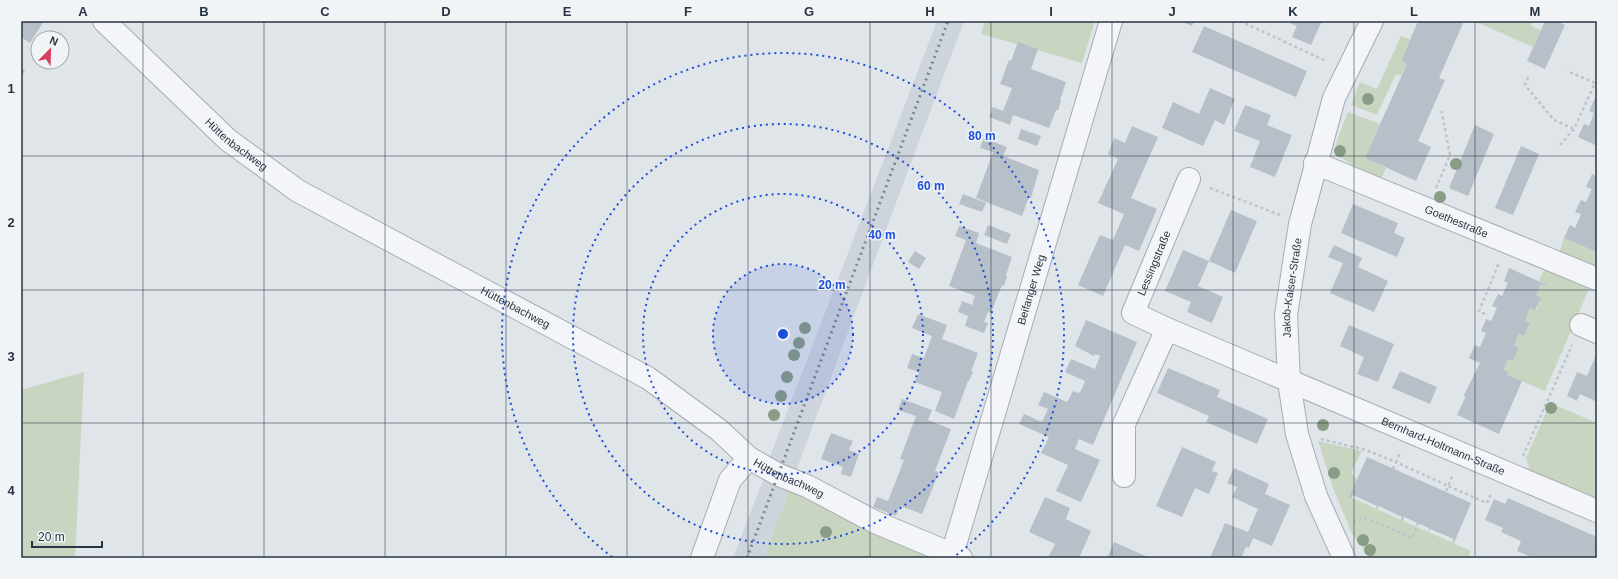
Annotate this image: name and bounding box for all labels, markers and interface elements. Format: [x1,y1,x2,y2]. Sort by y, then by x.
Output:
text: A [78,4,88,19]
text: B [199,4,209,19]
text: C [320,4,330,19]
text: D [441,4,451,19]
text: E [563,4,572,19]
text: F [684,4,692,19]
text: G [804,4,814,19]
text: H [925,4,935,19]
text: I [1049,4,1053,19]
text: J [1168,4,1176,19]
text: K [1288,4,1298,19]
text: L [1410,4,1418,19]
text: M [1530,4,1540,19]
north arrow [30,30,70,70]
text: N [48,34,60,48]
text: 1 [7,81,15,96]
street label: Hüttenbachweg [203,116,270,173]
text: 80 m [968,129,996,143]
text: 60 m [917,179,945,193]
street label: Goethestraße [1423,203,1490,240]
text: 2 [7,215,15,230]
text: 40 m [868,228,896,242]
street label: Lessingstraße [1135,229,1173,297]
street label: Jakob-Kaiser-Straße [1280,237,1304,338]
street label: Beifanger Weg [1015,253,1047,326]
text: 20 m [818,278,846,292]
street label: Hüttenbachweg [479,284,552,330]
centre of rings [776,327,790,341]
text: 3 [7,349,15,364]
street label: Bernhard-Holtmann-Straße [1380,415,1507,477]
street label: Hüttenbachweg [752,456,826,500]
text: 4 [7,483,15,498]
scale bar [32,523,102,549]
text: 20 m [38,530,65,544]

